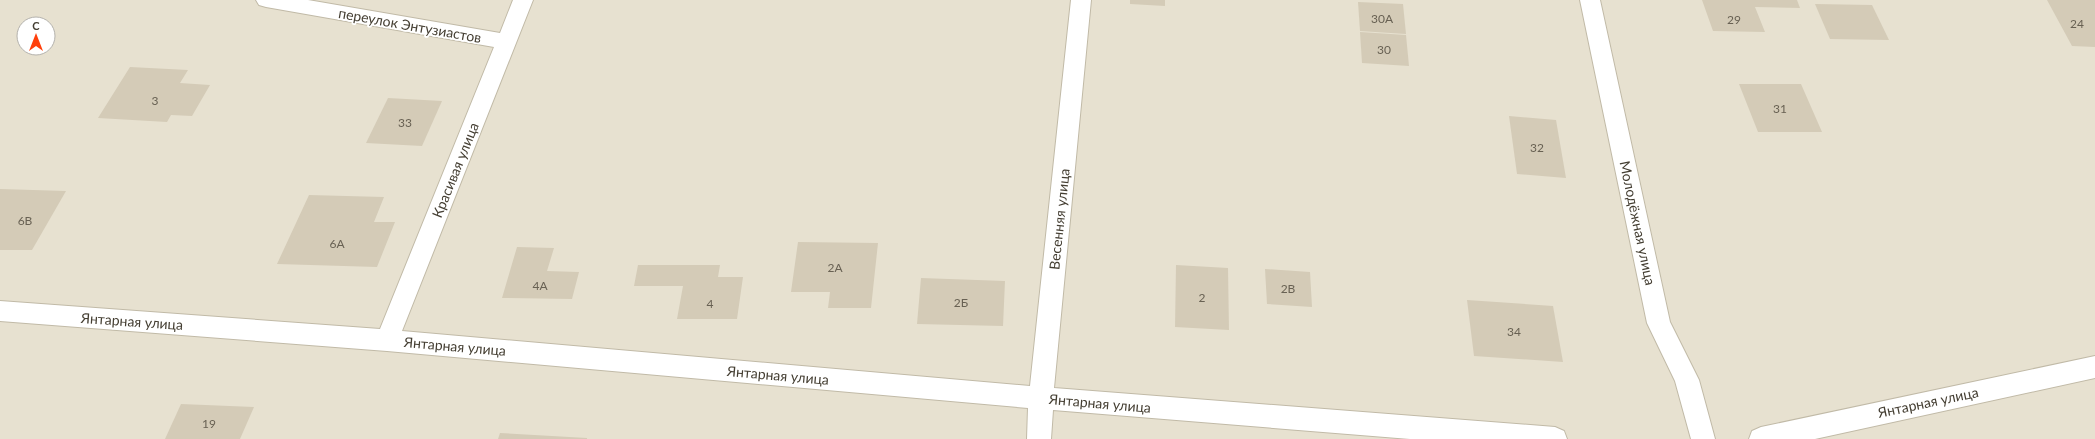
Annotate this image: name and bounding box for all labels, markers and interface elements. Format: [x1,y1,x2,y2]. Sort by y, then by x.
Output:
street label: переулок Энтузиастов [337,4,483,46]
house number: 30А [1371,11,1394,26]
house number: 29 [1727,12,1741,27]
north arrow [16,16,56,56]
house number: 24 [2070,16,2084,31]
text: С [32,19,40,32]
house number: 30 [1377,42,1391,57]
house number: 3 [152,93,159,108]
house number: 31 [1773,101,1787,116]
house number: 33 [398,115,412,130]
street label: Красивая улица [428,120,482,220]
house number: 32 [1530,140,1544,155]
street label: Молодёжная улица [1616,159,1660,287]
street label: Весенняя улица [1045,168,1073,270]
house number: 6В [18,213,33,228]
house number: 6А [329,236,345,251]
house number: 2А [827,260,843,275]
house number: 4А [532,278,548,293]
house number: 2В [1281,281,1296,296]
house number: 2 [1199,290,1206,305]
house number: 2Б [954,295,968,310]
house number: 4 [707,296,714,311]
street label: Янтарная улица [79,309,184,333]
house number: 34 [1507,324,1521,339]
street label: Янтарная улица [402,333,507,359]
street label: Янтарная улица [725,362,830,388]
street label: Янтарная улица [1875,383,1980,421]
street label: Янтарная улица [1047,390,1152,416]
house number: 19 [202,416,216,431]

